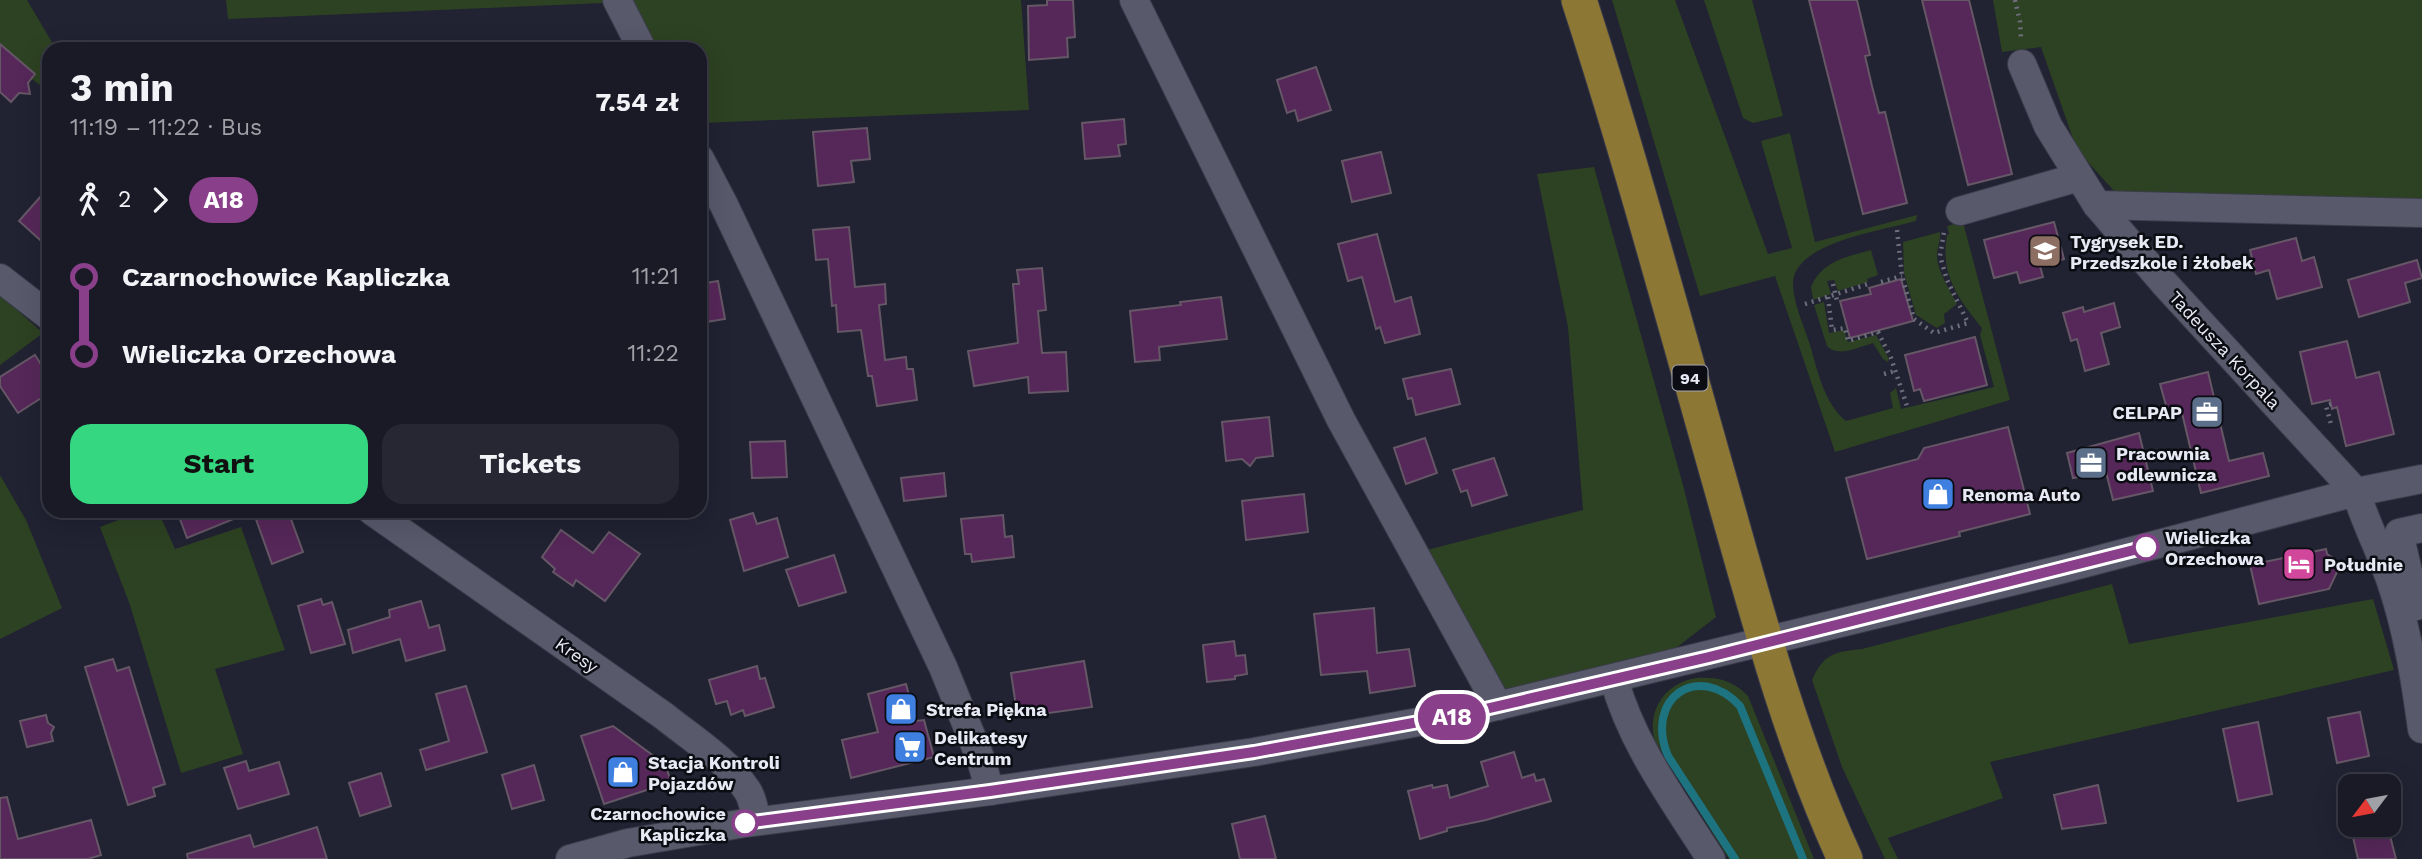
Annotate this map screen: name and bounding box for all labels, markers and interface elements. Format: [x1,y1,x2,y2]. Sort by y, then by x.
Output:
text: 3 min [70,66,174,110]
text: 7.54 zł [596,87,679,117]
text: 11:19 – 11:22 · Bus [70,114,262,141]
icon: walk [70,181,108,219]
icon: forward [141,181,179,219]
text: 2 [118,186,131,213]
text: A18 [203,186,244,214]
place label: Tygrysek ED. Przedszkole i żłobek [2070,231,2254,273]
school or university icon: Tygrysek ED. Przedszkole i żłobek [2026,232,2064,270]
text: Czarnochowice Kapliczka [122,262,450,292]
text: 11:21 [632,263,679,290]
street label: Tadeusza Korpala [2165,287,2285,413]
text: Wieliczka Orzechowa [122,339,396,369]
text: 11:22 [627,340,679,367]
road number: 94 [1672,366,1708,390]
office icon: CELPAP [2188,393,2226,431]
place label: CELPAP [2113,402,2182,423]
button: Start [70,424,368,504]
button: Tickets [382,424,679,504]
place label: Pracownia odlewnicza [2116,443,2217,485]
office icon: Pracownia odlewnicza [2072,444,2110,482]
shop icon: Renoma Auto [1919,475,1957,513]
place label: Renoma Auto [1962,484,2081,505]
place label: Wieliczka Orzechowa [2165,527,2265,569]
marker: Wieliczka Orzechowa [2133,534,2159,560]
hotel icon: Południe [2280,545,2318,583]
place label: Południe [2324,554,2403,575]
street label: Kresy [552,633,603,678]
shop icon: Strefa Piękna [882,690,920,728]
line badge: A18 [1412,694,1492,740]
place label: Strefa Piękna [926,699,1047,720]
text: A18 [1432,703,1472,731]
place label: Delikatesy Centrum [934,727,1028,769]
supermarket icon: Delikatesy Centrum [891,728,929,766]
place label: Stacja Kontroli Pojazdów [648,752,780,794]
shop icon: Stacja Kontroli Pojazdów [604,753,642,791]
north arrow [2338,774,2401,836]
map controls [2338,774,2401,837]
place label: Czarnochowice Kapliczka [590,803,727,845]
marker: Czarnochowice Kapliczka [732,810,758,836]

